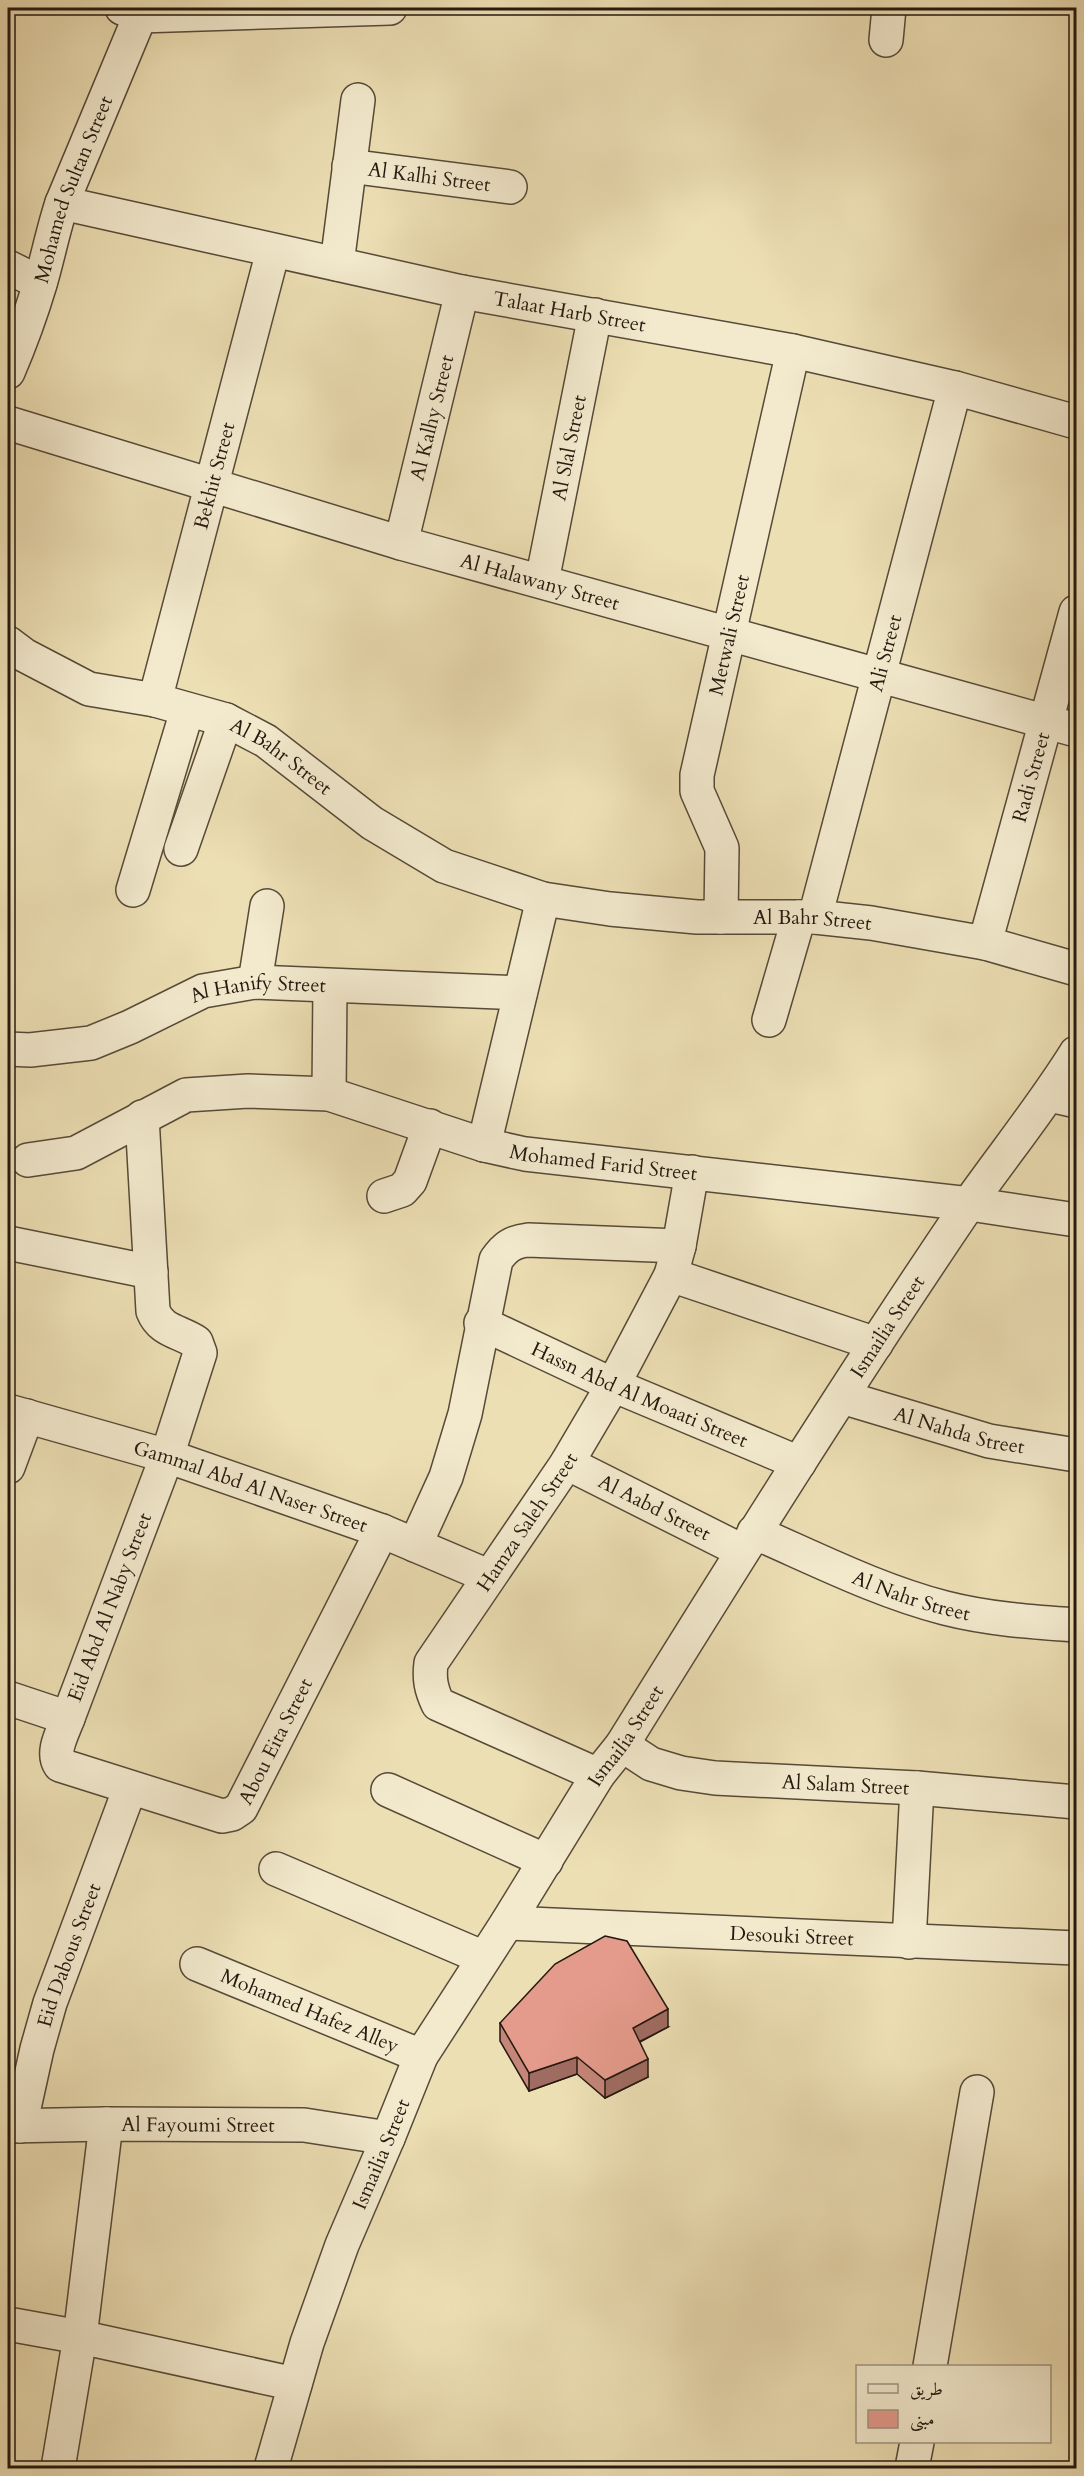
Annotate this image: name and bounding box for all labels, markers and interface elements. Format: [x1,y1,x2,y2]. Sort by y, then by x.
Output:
street label: Mohamed Sultan Street [28,91,119,286]
street label: Al Kalhi Street [366,156,493,198]
street label: Talaat Harb Street [491,285,648,339]
street label: Al Kalhy Street [404,352,460,483]
street label: Al Slal Street [545,392,593,503]
street label: Bekhit Street [187,419,242,532]
street label: Al Halawany Street [457,547,623,617]
street label: Metwali Street [702,571,756,698]
street label: Ali Street [862,611,909,695]
street label: Al Bahr Street [225,712,338,802]
street label: Radi Street [1006,729,1057,825]
street label: Al Bahr Street [753,904,874,937]
street label: Al Hanify Street [185,969,327,1010]
street label: Mohamed Farid Street [507,1138,699,1187]
street label: Ismailia Street [844,1270,932,1383]
street label: Hassn Abd Al Moaati Street [527,1336,752,1454]
street label: Al Nahda Street [891,1400,1027,1461]
street label: Gammal Abd Al Naser Street [130,1434,372,1539]
street label: Hamza Saleh Street [471,1447,585,1597]
street label: Al Aabd Street [594,1468,716,1547]
street label: Eid Abd Al Naby Street [61,1508,158,1705]
street label: Al Nahr Street [848,1564,973,1627]
street label: Abou Eita Street [232,1673,319,1809]
street label: Ismailia Street [581,1680,670,1792]
street label: Al Salam Street [781,1768,911,1802]
street label: Eid Dabous Street [31,1879,108,2030]
street label: Desouki Street [729,1920,855,1952]
street label: Mohamed Hafez Alley [217,1962,403,2060]
street label: Ismailia Street [346,2094,417,2214]
street label: Al Fayoumi Street [121,2111,275,2139]
legend [856,2365,1051,2443]
text: طريق [910,2377,943,2402]
text: مبنى [910,2407,935,2432]

